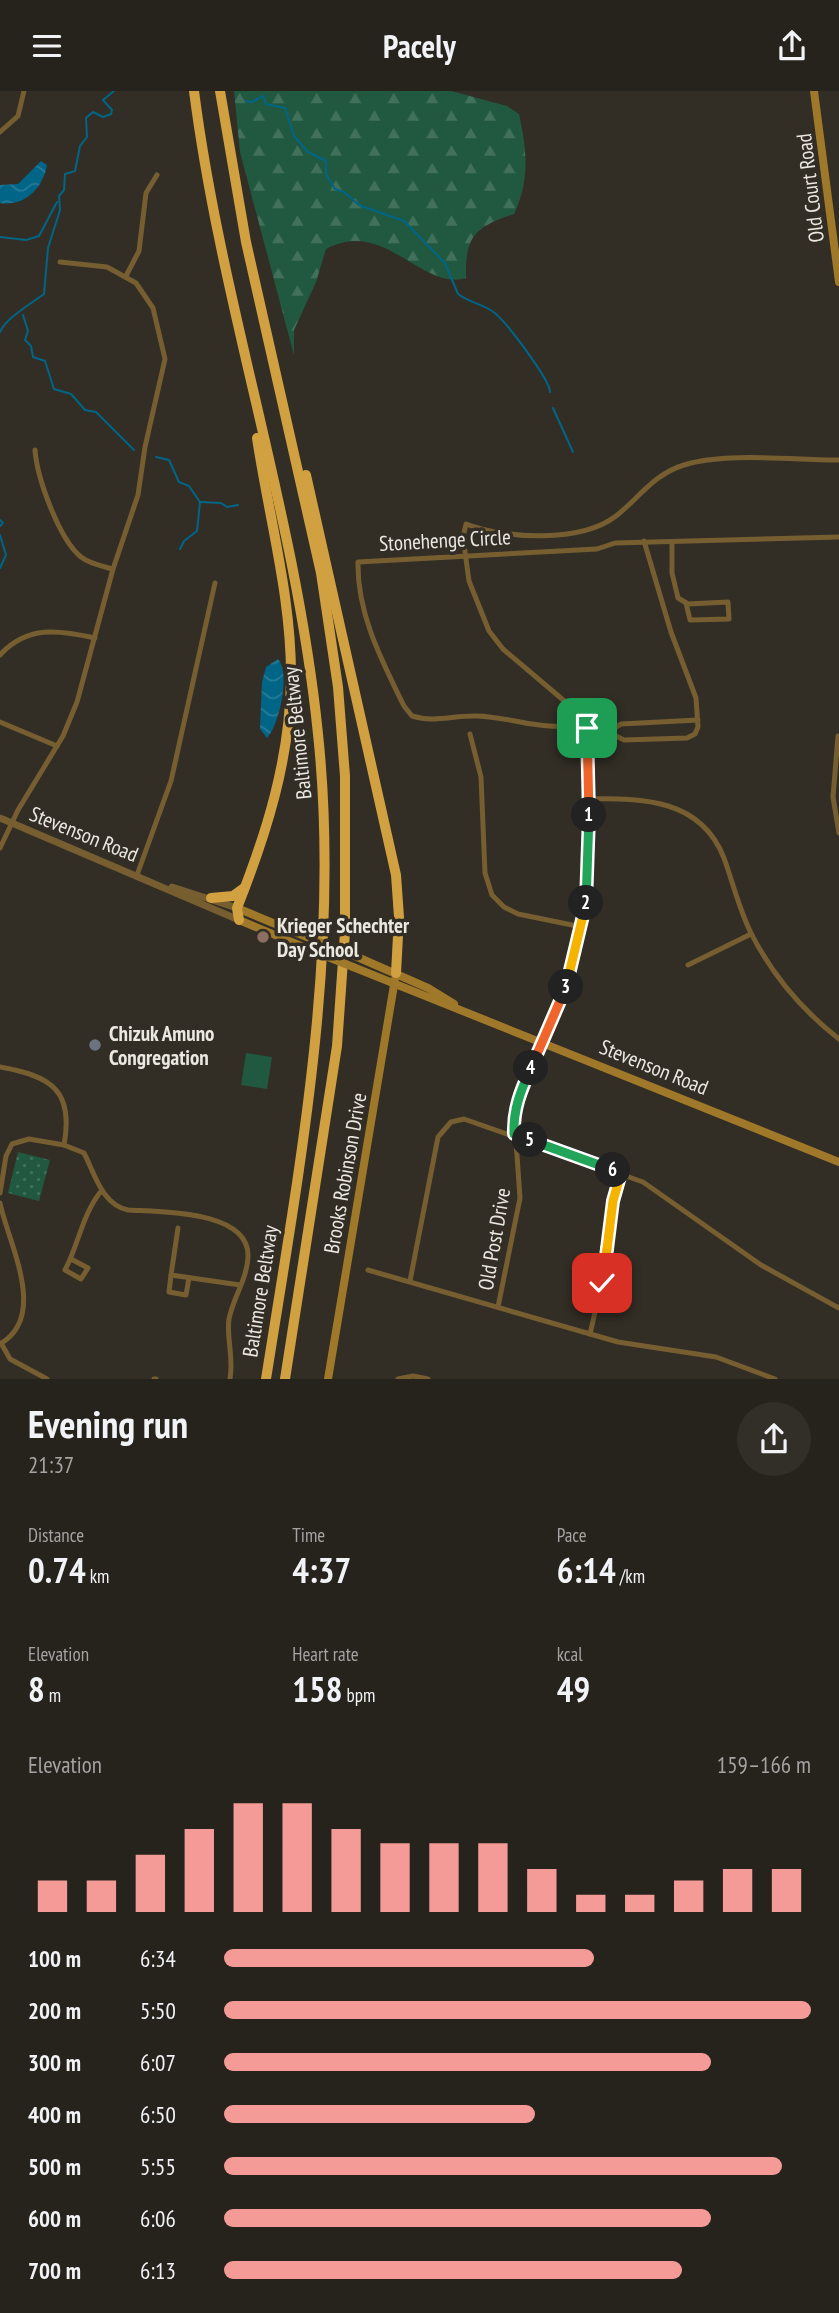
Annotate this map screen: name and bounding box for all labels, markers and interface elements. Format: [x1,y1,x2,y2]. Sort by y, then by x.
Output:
text: Pacely [383,25,456,67]
icon: menu [28,27,66,65]
icon: share [773,27,811,65]
street label: Old Court Road [790,132,830,244]
street label: Stonehenge Circle [378,523,512,557]
street label: Baltimore Beltway [277,665,317,801]
pin [557,698,617,758]
icon: arrive [568,709,606,747]
pin: 1 [572,797,606,833]
street label: Stevenson Road [26,800,142,868]
text: 1 [584,802,593,826]
pin: 2 [568,885,604,921]
text: 2 [581,890,590,914]
place label: Krieger Schechter Day School [277,912,410,963]
marker: Krieger Schechter Day School [255,929,271,945]
pin: 3 [548,969,584,1005]
text: 3 [561,974,570,998]
place label: Chizuk Amuno Congregation [109,1020,214,1071]
street label: Stevenson Road [596,1033,712,1101]
marker: Chizuk Amuno Congregation [87,1037,103,1053]
pin: 4 [514,1051,548,1086]
text: 4 [526,1055,535,1079]
street label: Brooks Robinson Drive [318,1091,372,1255]
pin: 5 [512,1123,548,1157]
text: 5 [525,1127,534,1151]
pin: 6 [596,1153,630,1187]
text: 6 [608,1157,617,1181]
street label: Old Post Drive [472,1186,516,1292]
street label: Baltimore Beltway [236,1223,284,1359]
pin [572,1253,632,1313]
icon: check [583,1264,621,1302]
text: Evening run [28,1399,188,1448]
button: share [737,1402,811,1476]
text: 21:37 [28,1450,74,1479]
text: Distance [28,1523,84,1547]
text: Time [292,1523,325,1547]
text: Pace [557,1523,587,1547]
text: 0.74 [28,1547,86,1593]
text: 4:37 [292,1547,351,1593]
text: 6:14 [557,1547,616,1593]
text: km [86,1564,109,1588]
text: /km [616,1564,645,1588]
text: Elevation [28,1642,89,1666]
text: Heart rate [292,1642,359,1666]
text: kcal [557,1642,583,1666]
text: 8 [28,1666,45,1712]
text: 158 [292,1666,343,1712]
text: 49 [557,1666,590,1712]
text: m [45,1683,61,1707]
text: bpm [343,1683,375,1707]
text: Elevation [28,1750,102,1779]
text: 159–166 m [717,1750,811,1779]
text: 100 m [28,1944,81,1973]
text: 6:34 [140,1944,176,1973]
text: 200 m [28,1996,81,2025]
text: 5:50 [140,1996,176,2025]
text: 300 m [28,2048,81,2077]
text: 6:07 [140,2048,176,2077]
text: 400 m [28,2100,81,2129]
text: 6:50 [140,2100,176,2129]
text: 500 m [28,2152,81,2181]
text: 5:55 [140,2152,176,2181]
text: 600 m [28,2204,81,2233]
text: 6:06 [140,2204,176,2233]
text: 700 m [28,2256,81,2285]
text: 6:13 [140,2256,176,2285]

